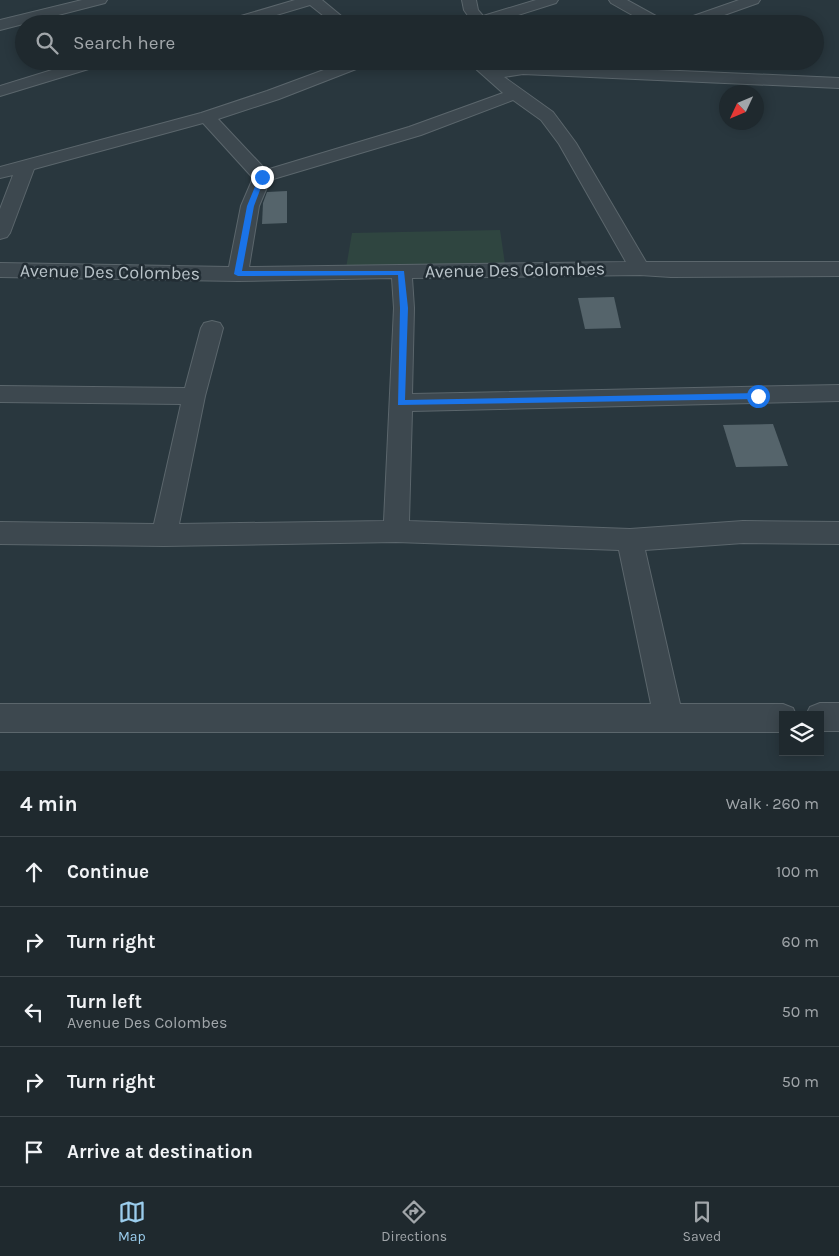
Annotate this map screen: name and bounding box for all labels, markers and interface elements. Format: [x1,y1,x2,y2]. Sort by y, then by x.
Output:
search box [15,15,824,70]
icon: search [33,29,61,57]
text: Search here [73,32,175,54]
north arrow [719,85,764,130]
route end [251,166,274,189]
street label: Avenue Des Colombes [425,257,605,283]
street label: Avenue Des Colombes [20,259,200,285]
route start [747,385,770,408]
map controls [779,711,824,756]
button: layers [779,711,824,756]
text: 4 min [20,792,78,816]
text: Walk · 260 m [726,794,819,813]
icon: ahead [20,858,48,886]
text: Continue [67,861,149,883]
text: 100 m [776,862,819,881]
icon: right [20,928,48,956]
text: Turn right [67,931,156,953]
text: 60 m [782,932,819,951]
text: Turn left [67,991,142,1013]
icon: left [20,998,48,1026]
text: 50 m [782,1002,819,1021]
text: Avenue Des Colombes [67,1013,227,1032]
icon: right [20,1068,48,1096]
text: Turn right [67,1071,156,1093]
text: 50 m [782,1072,819,1091]
icon: arrive [20,1138,48,1166]
text: Arrive at destination [67,1141,253,1163]
tab: Map [118,1198,146,1245]
tab: Directions [381,1198,447,1245]
tab: Saved [683,1198,721,1245]

